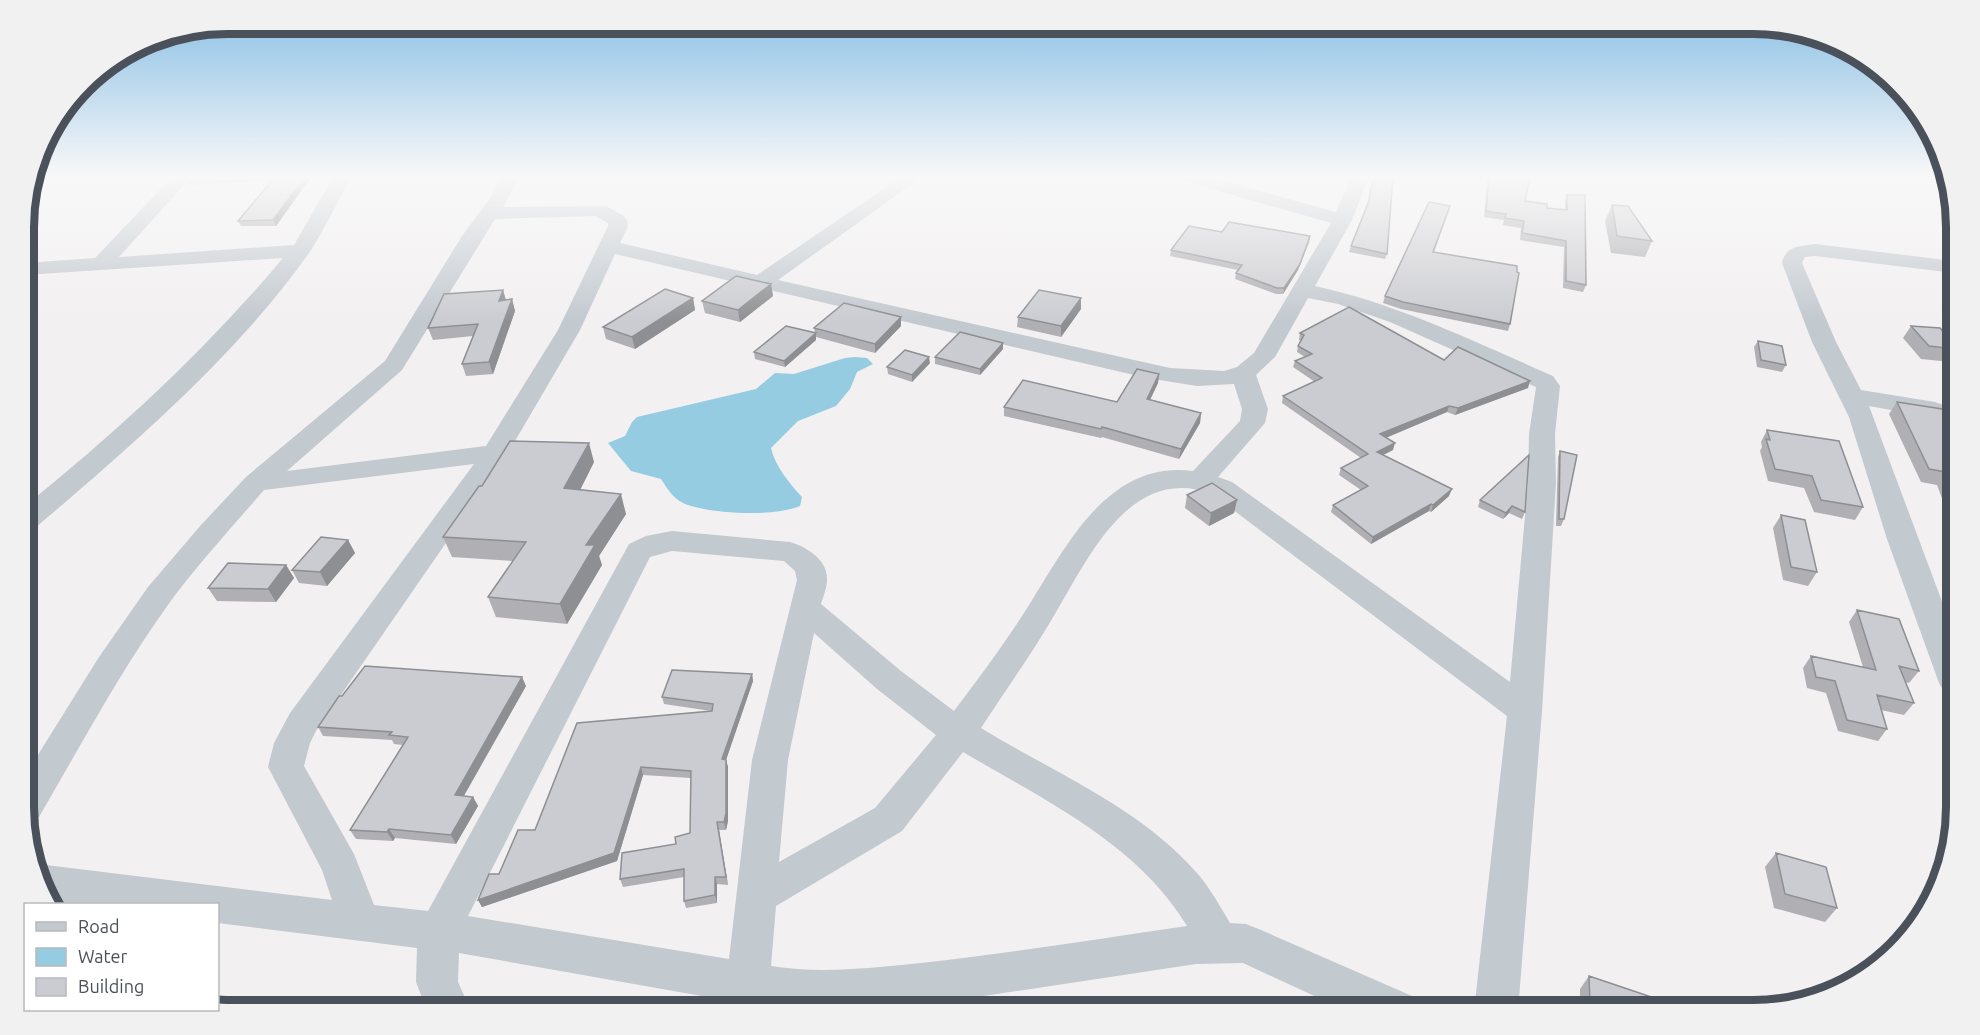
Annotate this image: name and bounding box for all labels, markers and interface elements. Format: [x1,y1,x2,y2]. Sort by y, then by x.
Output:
legend [24,903,219,1011]
text: Road [78,916,120,936]
text: Water [78,946,128,966]
text: Building [78,976,144,996]

